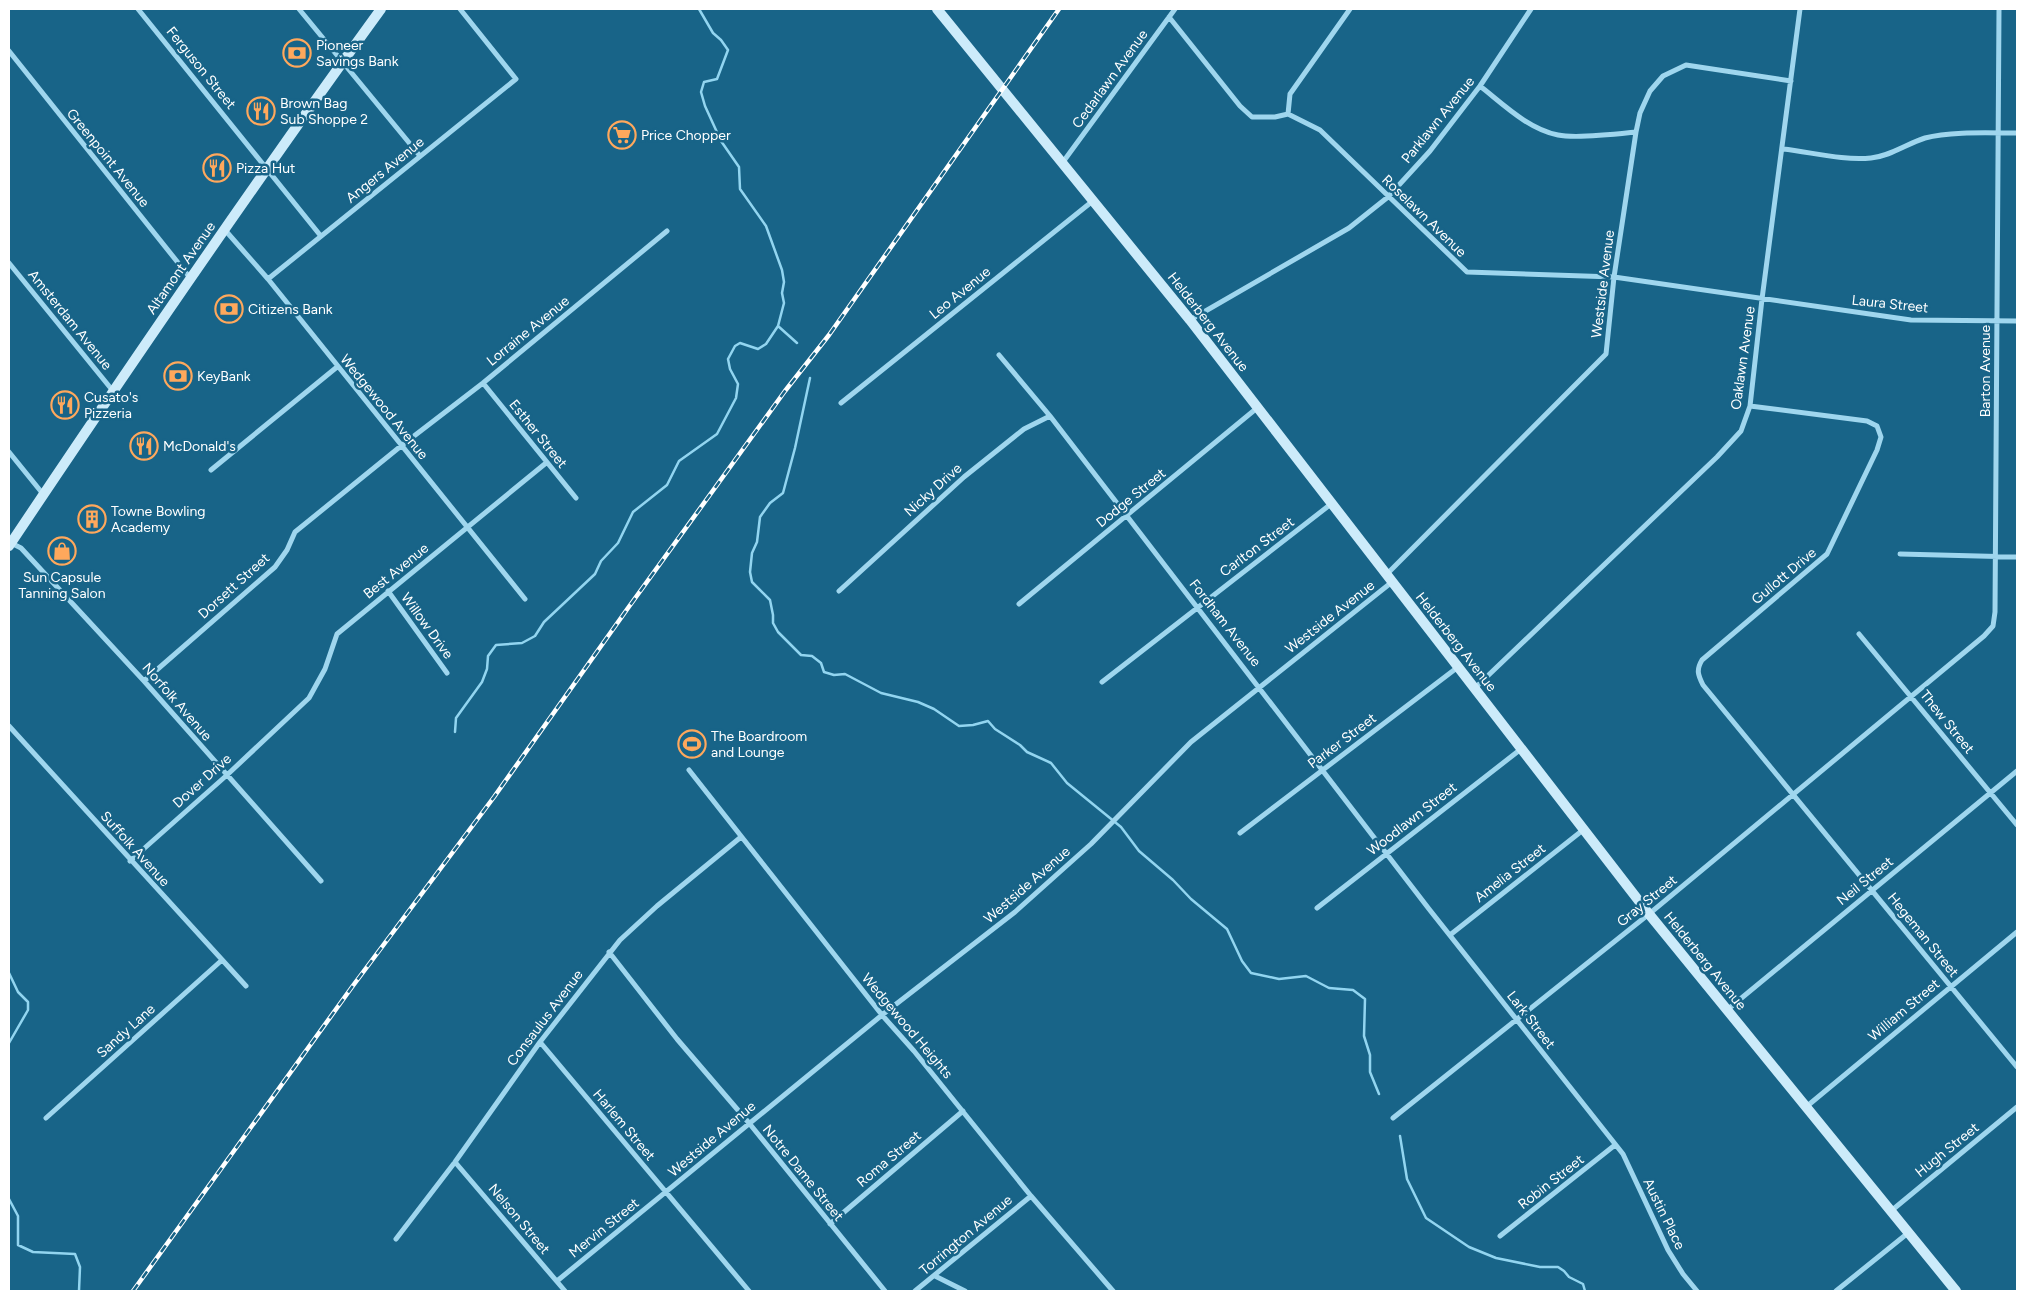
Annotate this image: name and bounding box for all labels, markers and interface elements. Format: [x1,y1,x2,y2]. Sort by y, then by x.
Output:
street label: Ferguson Street [163,23,239,113]
street label: Cedarlawn Avenue [1069,26,1152,132]
place label: Pioneer Savings Bank [316,37,399,70]
bank icon: Pioneer Savings Bank [282,38,312,68]
street label: Parklawn Avenue [1398,73,1478,167]
place label: Brown Bag Sub Shoppe 2 [280,95,368,128]
restaurant icon: Brown Bag Sub Shoppe 2 [246,96,276,126]
street label: Greenpoint Avenue [63,105,153,211]
supermarket icon: Price Chopper [607,120,637,150]
place label: Price Chopper [641,127,731,144]
street label: Angers Avenue [343,133,428,207]
restaurant icon: Pizza Hut [202,153,232,183]
place label: Pizza Hut [236,160,295,177]
street label: Roselawn Avenue [1378,171,1470,261]
street label: Altamont Avenue [143,218,219,317]
street label: Westside Avenue [1588,229,1618,339]
street label: Leo Avenue [926,263,994,323]
street label: Amsterdam Avenue [24,267,116,374]
street label: Helderberg Avenue [1164,269,1252,375]
street label: Lorraine Avenue [483,292,573,370]
street label: Laura Street [1851,292,1929,316]
bank icon: Citizens Bank [214,294,244,324]
place label: Citizens Bank [248,301,333,318]
street label: Oaklawn Avenue [1727,305,1759,411]
street label: Barton Avenue [1977,324,1994,417]
street label: Wedgewood Avenue [336,351,432,463]
bank icon: KeyBank [163,361,193,391]
place label: KeyBank [197,368,251,385]
place label: Cusato's Pizzeria [84,389,138,422]
restaurant icon: Cusato's Pizzeria [50,390,80,420]
street label: Esther Street [505,396,571,472]
restaurant icon: McDonald's [129,431,159,461]
place label: McDonald's [163,438,236,455]
street label: Nicky Drive [901,459,966,520]
street label: Dodge Street [1093,465,1169,531]
place label: Towne Bowling Academy [111,503,206,536]
building icon: Towne Bowling Academy [77,504,107,534]
street label: Carlton Street [1216,513,1298,581]
shop icon: Sun Capsule Tanning Salon [47,536,77,566]
street label: Best Avenue [360,539,432,602]
street label: Gullott Drive [1748,544,1820,608]
street label: Dorsett Street [195,550,273,622]
place label: Sun Capsule Tanning Salon [18,569,106,602]
street label: Fordham Avenue [1186,576,1265,670]
street label: Westside Avenue [1282,577,1378,657]
street label: Helderberg Avenue [1412,589,1500,695]
street label: Willow Drive [397,590,457,663]
street label: Norfolk Avenue [139,660,216,745]
street label: Thew Street [1916,687,1978,757]
street label: Parker Street [1304,710,1380,772]
place label: The Boardroom and Lounge [711,728,807,761]
sports icon: The Boardroom and Lounge [677,729,707,759]
street label: Dover Drive [169,750,235,812]
street label: Woodlawn Street [1364,779,1460,859]
street label: Suffolk Avenue [97,808,174,890]
street label: Amelia Street [1471,840,1549,906]
street label: Westside Avenue [980,843,1074,927]
street label: Neil Street [1833,853,1897,909]
street label: Gray Street [1614,872,1680,930]
street label: Hegeman Street [1884,889,1962,981]
street label: Helderberg Avenue [1660,908,1750,1014]
street label: Consaulus Avenue [503,966,587,1069]
street label: Wedgewood Heights [858,970,956,1082]
street label: William Street [1865,975,1943,1045]
street label: Lark Street [1503,988,1559,1052]
street label: Sandy Lane [93,1000,159,1062]
street label: Harlem Street [589,1086,659,1164]
street label: Westside Avenue [665,1097,759,1180]
street label: Hugh Street [1912,1119,1982,1181]
street label: Notre Dame Street [759,1121,847,1225]
street label: Roma Street [853,1127,925,1191]
street label: Robin Street [1515,1151,1587,1213]
street label: Austin Place [1639,1176,1689,1253]
street label: Nelson Street [485,1180,553,1258]
street label: Torrington Avenue [916,1191,1016,1279]
street label: Mervin Street [566,1195,642,1261]

